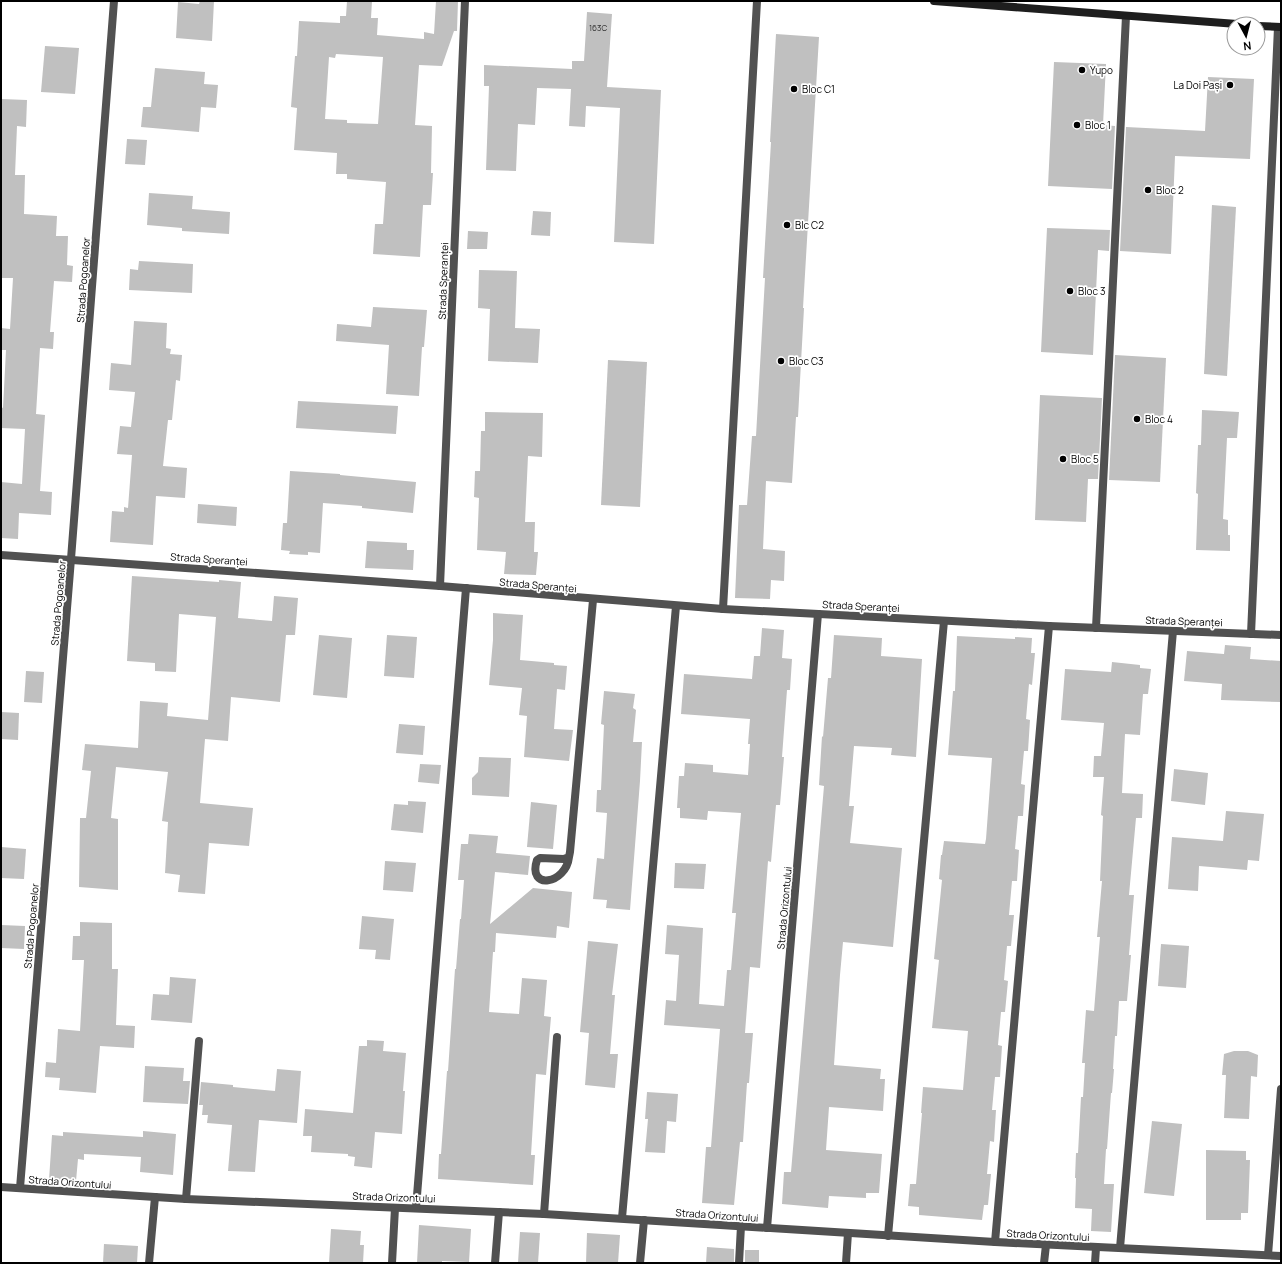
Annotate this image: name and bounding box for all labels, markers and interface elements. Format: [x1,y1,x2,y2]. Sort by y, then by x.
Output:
north arrow [1226,16,1266,56]
house number: 163C [589,22,607,33]
text: N [1242,38,1252,54]
place label: Yupo [1090,63,1113,77]
marker: Yupo [1077,65,1087,75]
place label: La Doi Pași [1173,78,1222,92]
marker: La Doi Pași [1225,80,1235,90]
place label: Bloc C1 [802,82,835,96]
marker: Bloc C1 [789,84,799,94]
place label: Bloc 1 [1085,118,1111,132]
marker: Bloc 1 [1072,120,1082,130]
place label: Bloc 2 [1156,183,1184,197]
marker: Bloc 2 [1143,185,1153,195]
place label: Blc C2 [795,218,824,232]
marker: Blc C2 [782,220,792,230]
street label: Strada Pogoanelor [73,236,93,323]
street label: Strada Speranței [435,242,451,320]
place label: Bloc 3 [1078,284,1105,298]
marker: Bloc 3 [1065,286,1075,296]
place label: Bloc C3 [789,354,824,368]
marker: Bloc C3 [776,356,786,366]
place label: Bloc 4 [1145,412,1173,426]
marker: Bloc 4 [1132,414,1142,424]
place label: Bloc 5 [1071,452,1099,466]
marker: Bloc 5 [1058,454,1068,464]
street label: Strada Speranței [170,549,248,569]
street label: Strada Pogoanelor [47,559,69,646]
street label: Strada Speranței [499,575,577,595]
street label: Strada Speranței [822,597,900,615]
street label: Strada Speranței [1145,613,1223,629]
street label: Strada Orizontului [773,866,795,950]
street label: Strada Pogoanelor [20,882,42,969]
street label: Strada Orizontului [28,1172,112,1192]
street label: Strada Orizontului [352,1189,436,1205]
street label: Strada Orizontului [675,1205,759,1225]
street label: Strada Orizontului [1006,1226,1090,1244]

